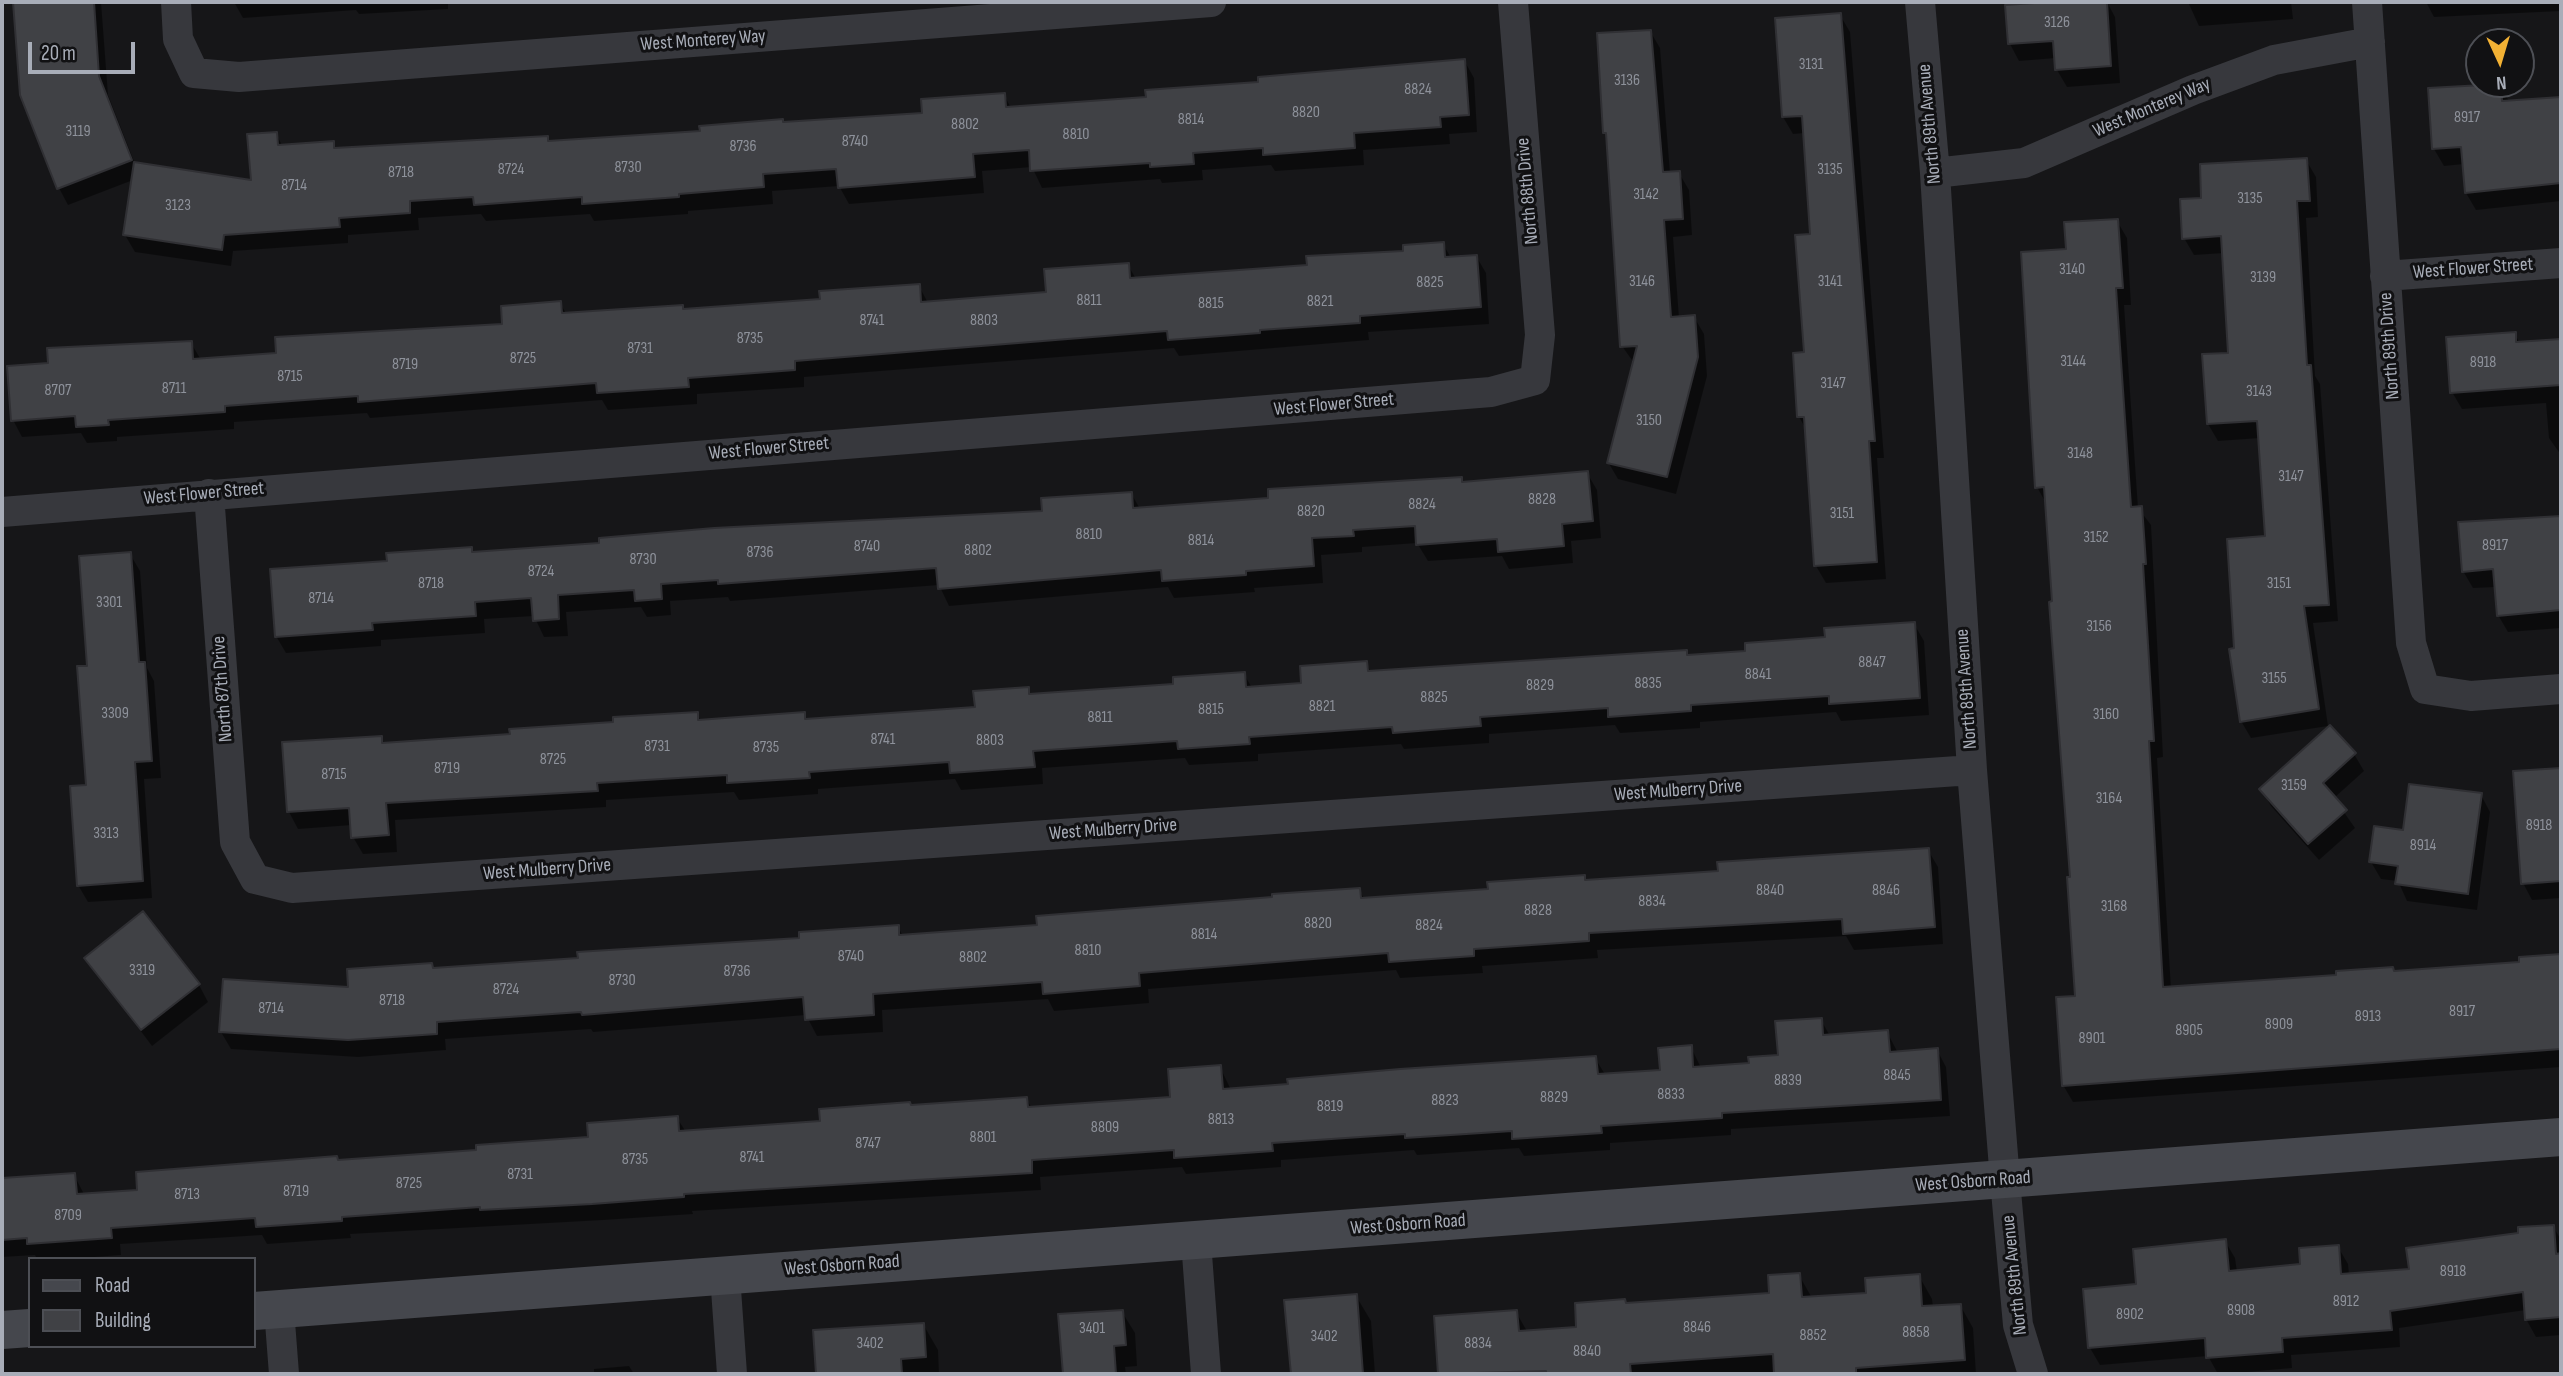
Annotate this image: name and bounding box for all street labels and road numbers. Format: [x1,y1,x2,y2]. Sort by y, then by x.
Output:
street label: West Monterey Way [640,25,766,57]
street label: North 89th Avenue [1913,63,1947,185]
street label: West Monterey Way [2090,73,2214,143]
street label: North 88th Drive [1512,137,1544,245]
street label: West Flower Street [2412,253,2534,285]
street label: North 89th Drive [2375,292,2405,400]
street label: West Flower Street [1273,388,1395,422]
street label: West Flower Street [708,432,830,466]
street label: West Flower Street [143,477,265,511]
street label: North 89th Avenue [1951,628,1983,750]
street label: North 87th Drive [208,635,238,743]
street label: West Mulberry Drive [1613,775,1743,807]
street label: West Mulberry Drive [1048,814,1178,846]
street label: West Mulberry Drive [482,854,612,886]
street label: West Osborn Road [1915,1167,2031,1197]
street label: West Osborn Road [1350,1210,1466,1240]
street label: North 89th Avenue [1997,1214,2033,1336]
street label: West Osborn Road [784,1251,900,1281]

